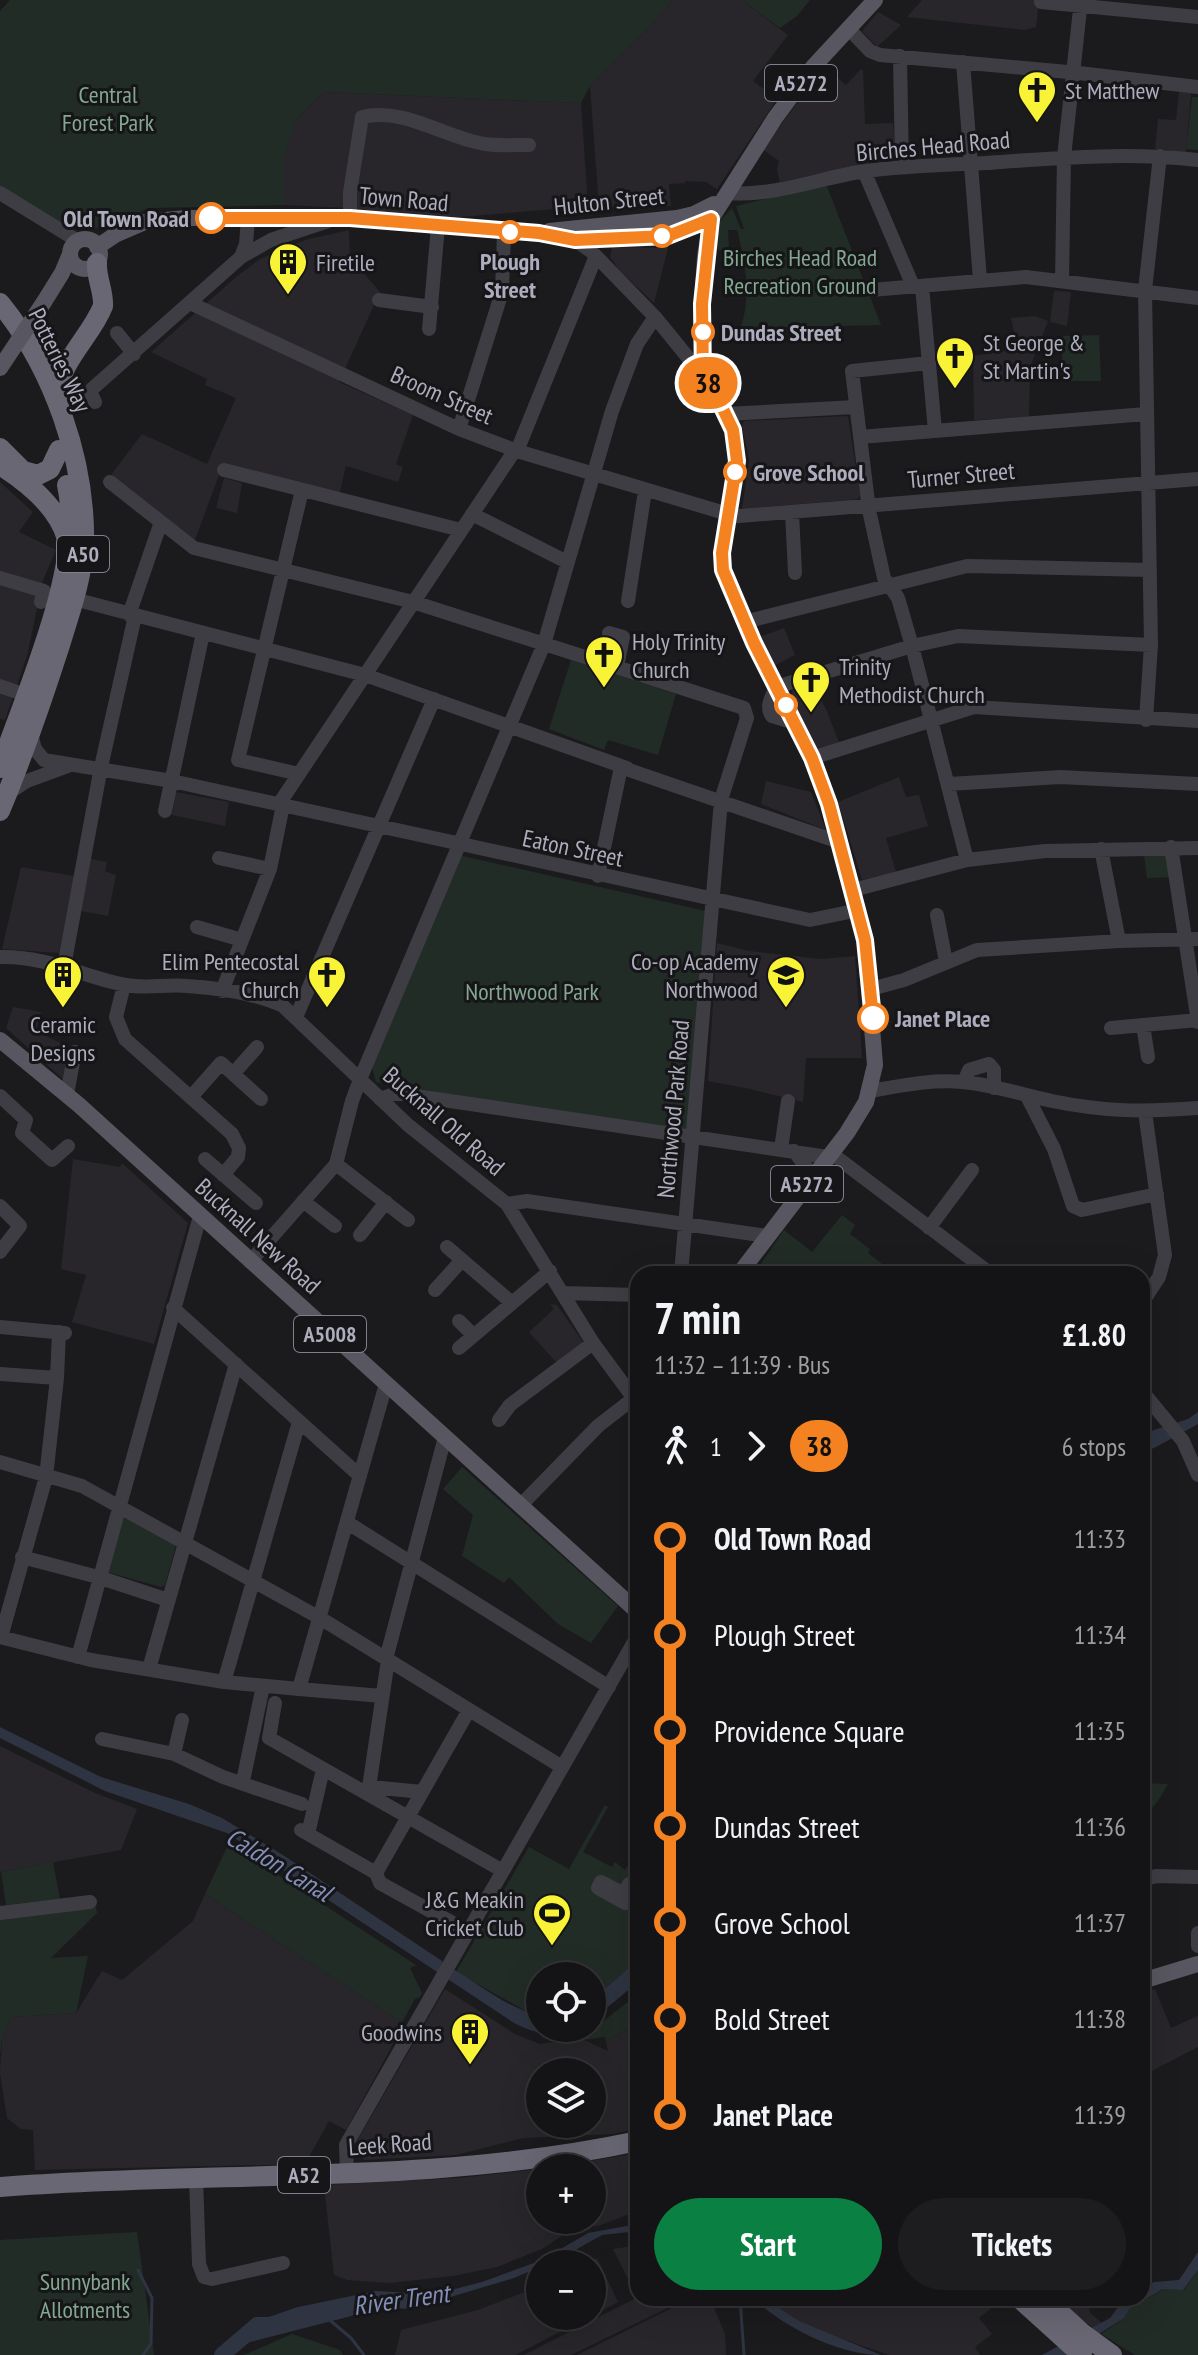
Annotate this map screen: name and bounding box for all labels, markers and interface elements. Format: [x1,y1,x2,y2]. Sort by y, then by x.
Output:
road number: A5272 [765,65,837,101]
church icon: St Matthew [1016,69,1058,124]
place label: St Matthew [1065,75,1160,106]
park label: Central Forest Park [62,79,155,138]
street label: Birches Head Road [855,124,1011,168]
street label: Town Road [358,180,450,218]
street label: Hulton Street [552,180,666,222]
place label: Old Town Road [63,203,189,234]
marker: Old Town Road [196,203,226,233]
marker: Plough Street [499,221,521,243]
unlabelled marker [651,225,673,247]
building icon: Firetile [267,241,309,296]
park label: Birches Head Road Recreation Ground [723,242,877,301]
place label: Plough Street [480,246,540,305]
place label: Firetile [316,247,375,278]
street label: Potteries Way [22,303,98,417]
place label: Dundas Street [721,317,841,348]
marker: Dundas Street [692,321,714,343]
place label: St George & St Martin's [983,327,1085,386]
church icon: St George & St Martin's [934,335,976,390]
line badge: 38 [672,357,744,409]
street label: Broom Street [386,359,498,431]
text: 38 [695,364,721,401]
street label: Turner Street [906,455,1016,495]
place label: Grove School [753,457,864,488]
marker: Grove School [724,461,746,483]
road number: A50 [57,536,109,572]
place label: Holy Trinity Church [632,626,725,685]
church icon: Holy Trinity Church [583,634,625,689]
place label: Trinity Methodist Church [839,651,985,710]
church icon: Trinity Methodist Church [790,659,832,714]
unlabelled marker [775,694,797,716]
street label: Eaton Street [520,822,626,874]
place label: Elim Pentecostal Church [162,946,299,1005]
place label: Co-op Academy Northwood [631,946,758,1005]
building icon: Ceramic Designs [42,954,84,1009]
church icon: Elim Pentecostal Church [306,954,348,1009]
school or university icon: Co-op Academy Northwood [765,954,807,1009]
park label: Northwood Park [465,976,599,1007]
marker: Janet Place [858,1003,888,1033]
place label: Janet Place [894,1003,990,1034]
place label: Ceramic Designs [30,1009,96,1068]
street label: Northwood Park Road [650,1019,696,1199]
street label: Bucknall Old Road [377,1060,511,1182]
road number: A5272 [771,1166,843,1202]
street label: Bucknall New Road [189,1171,327,1301]
text: 7 min [654,1289,741,1346]
text: £1.80 [1062,1315,1126,1354]
road number: A5008 [294,1316,366,1352]
text: 11:32 – 11:39 · Bus [654,1348,830,1381]
icon: walk [654,1424,698,1468]
icon: forward [734,1424,778,1468]
text: 38 [806,1427,832,1464]
text: 1 [710,1430,722,1463]
text: 6 stops [1062,1430,1126,1463]
text: Old Town Road [714,1519,871,1558]
text: 11:33 [1074,1522,1126,1555]
text: Plough Street [714,1615,855,1654]
text: 11:34 [1074,1618,1126,1651]
text: Providence Square [714,1711,905,1750]
text: 11:35 [1074,1714,1126,1747]
text: Dundas Street [714,1807,860,1846]
text: 11:36 [1074,1810,1126,1843]
water label: Caldon Canal [220,1820,340,1910]
place label: J&G Meakin Cricket Club [425,1884,524,1943]
sports icon: J&G Meakin Cricket Club [531,1892,573,1947]
text: Grove School [714,1903,850,1942]
text: 11:37 [1074,1906,1126,1939]
map controls [526,1962,606,2330]
button: locate [526,1962,606,2042]
text: Bold Street [714,1999,830,2038]
text: 11:38 [1074,2002,1126,2035]
building icon: Goodwins [449,2011,491,2066]
place label: Goodwins [361,2017,442,2048]
button: layers [526,2058,606,2138]
text: Janet Place [714,2095,833,2134]
text: 11:39 [1074,2098,1126,2131]
street label: Leek Road [347,2126,433,2162]
button: + [526,2154,606,2234]
road number: A52 [278,2157,330,2193]
button: Start [654,2198,882,2290]
button: Tickets [898,2198,1126,2290]
button: − [526,2250,606,2330]
park label: Sunnybank Allotments [40,2266,131,2325]
water label: River Trent [351,2276,454,2322]

